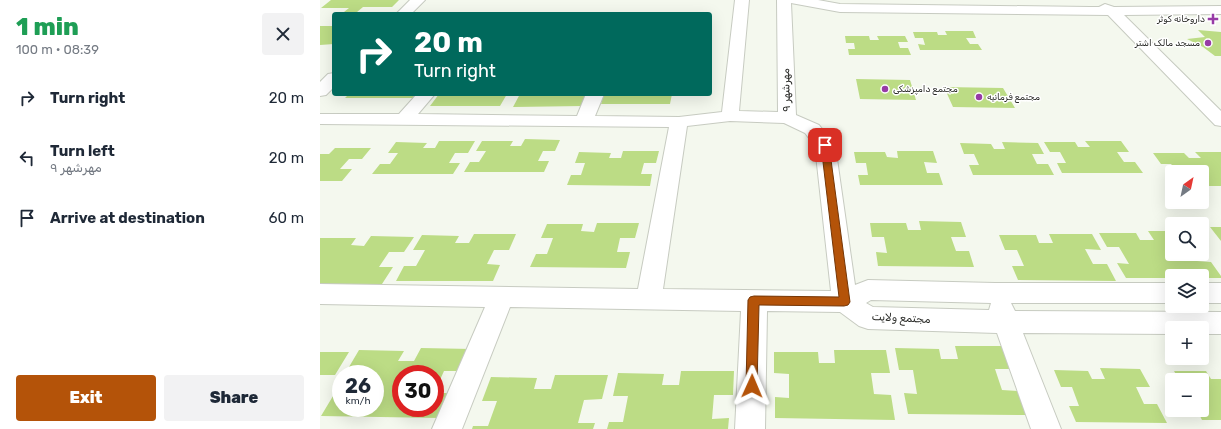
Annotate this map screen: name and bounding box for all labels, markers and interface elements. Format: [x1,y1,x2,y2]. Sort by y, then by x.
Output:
text: 1 min [16,13,79,41]
button: close [262,13,304,55]
place label: داروخانه کوثر [1156,14,1205,24]
marker: داروخانه کوثر [1208,14,1218,24]
text: 20 m [414,26,483,59]
icon: right [348,28,400,80]
place label: مسجد مالک اشتر [1134,38,1200,48]
marker: مسجد مالک اشتر [1203,38,1213,48]
text: 100 m · 08:39 [16,42,99,57]
text: Turn right [414,60,496,82]
street label: مهرشهر ۹ [779,68,793,112]
marker: مجتمع دامپزشکی [880,84,890,94]
place label: مجتمع دامپزشکی [893,84,958,95]
icon: right [16,87,38,109]
text: Turn right [50,89,125,107]
text: 20 m [269,89,304,107]
marker: مجتمع فرمانیه [974,92,984,102]
place label: مجتمع فرمانیه [987,92,1040,103]
pin [808,128,842,162]
icon: arrive [814,134,836,156]
text: Turn left [50,142,115,160]
icon: left [16,147,38,169]
text: 20 m [269,149,304,167]
text: مهرشهر ۹ [50,160,102,175]
north arrow [1165,165,1209,209]
map controls [1165,165,1209,417]
icon: arrive [16,207,38,229]
text: Arrive at destination [50,209,205,227]
text: 60 m [268,209,304,227]
button: search [1165,217,1209,261]
button: layers [1165,269,1209,313]
street label: مجتمع ولایت [871,310,931,328]
button: + [1165,321,1209,365]
speed limit sign: 30 [392,365,444,417]
position arrow [731,365,773,407]
button: − [1165,373,1209,417]
text: 26 [345,374,371,398]
button: Exit [16,375,156,421]
button: Share [164,375,304,421]
text: km/h [346,395,370,407]

